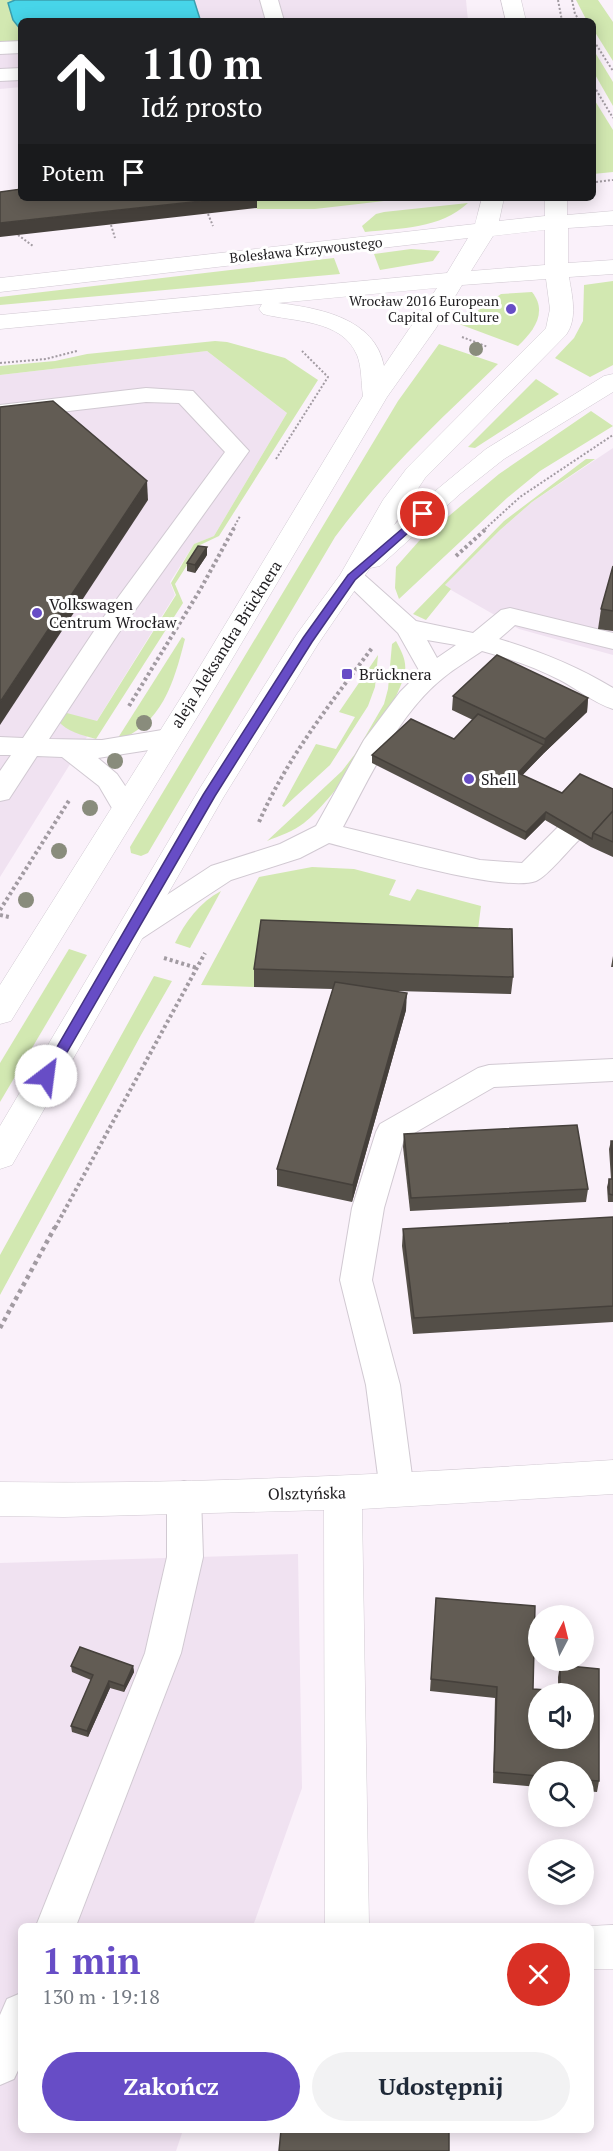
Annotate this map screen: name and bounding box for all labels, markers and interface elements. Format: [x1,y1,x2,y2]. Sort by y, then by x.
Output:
text: 110 m [141,35,262,91]
icon: ahead [42,42,120,120]
text: Idź prosto [141,89,262,125]
icon: arrive [117,156,150,189]
text: Potem [42,158,105,187]
street label: Bolesława Krzywoustego [229,232,384,267]
place label: Wrocław 2016 European Capital of Culture [349,291,500,326]
marker: Wrocław 2016 European Capital of Culture [504,302,518,316]
pin [397,488,448,539]
icon: arrive [406,497,439,530]
street label: aleja Aleksandra Brücknera [165,556,287,732]
place label: Volkswagen Centrum Wrocław [49,593,177,633]
marker: Volkswagen Centrum Wrocław [30,606,44,620]
place label: Brücknera [359,663,432,685]
marker: Brücknera [340,667,354,681]
place label: Shell [481,768,517,790]
marker: Shell [462,772,476,786]
position arrow [14,1044,78,1108]
street label: Olsztyńska [268,1481,346,1505]
north arrow [528,1605,594,1671]
map controls [528,1605,594,1905]
button: sound [528,1683,594,1749]
button: search [528,1761,594,1827]
button: layers [528,1839,594,1905]
text: 1 min [42,1937,140,1984]
button: close [507,1943,570,2006]
text: 130 m · 19:18 [42,1983,160,2010]
button: Zakończ [42,2052,300,2121]
button: Udostępnij [312,2052,570,2121]

